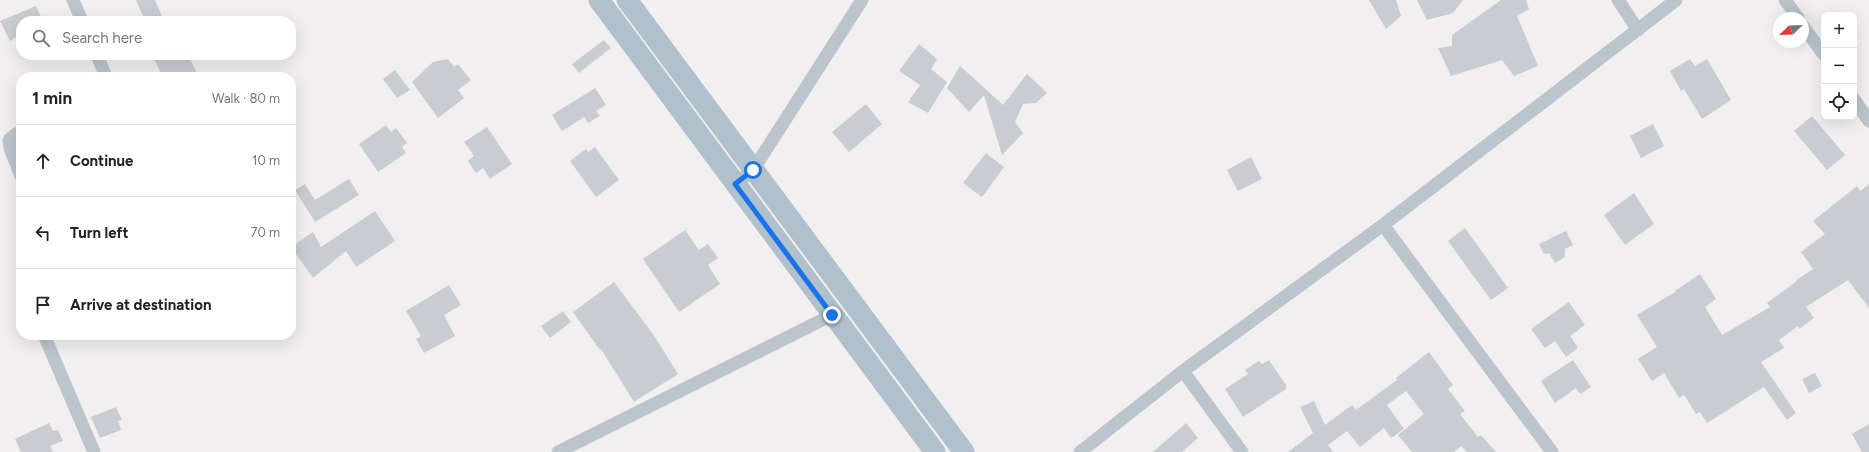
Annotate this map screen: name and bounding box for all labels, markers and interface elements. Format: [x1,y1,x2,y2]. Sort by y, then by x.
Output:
north arrow [1773,12,1809,48]
map controls [1821,12,1857,120]
button: + [1821,12,1857,48]
search box [16,16,296,60]
icon: search [30,27,52,49]
text: Search here [62,29,142,47]
button: − [1821,48,1857,84]
button: locate [1821,84,1857,120]
text: 1 min [32,88,72,108]
text: Walk · 80 m [212,91,280,106]
icon: ahead [32,150,54,172]
text: Continue [70,152,133,170]
text: 10 m [252,153,280,168]
route start [744,161,762,179]
icon: left [32,222,54,244]
text: Turn left [70,224,128,242]
text: 70 m [250,225,280,240]
icon: arrive [32,294,54,316]
text: Arrive at destination [70,296,211,314]
route end [823,306,841,324]

